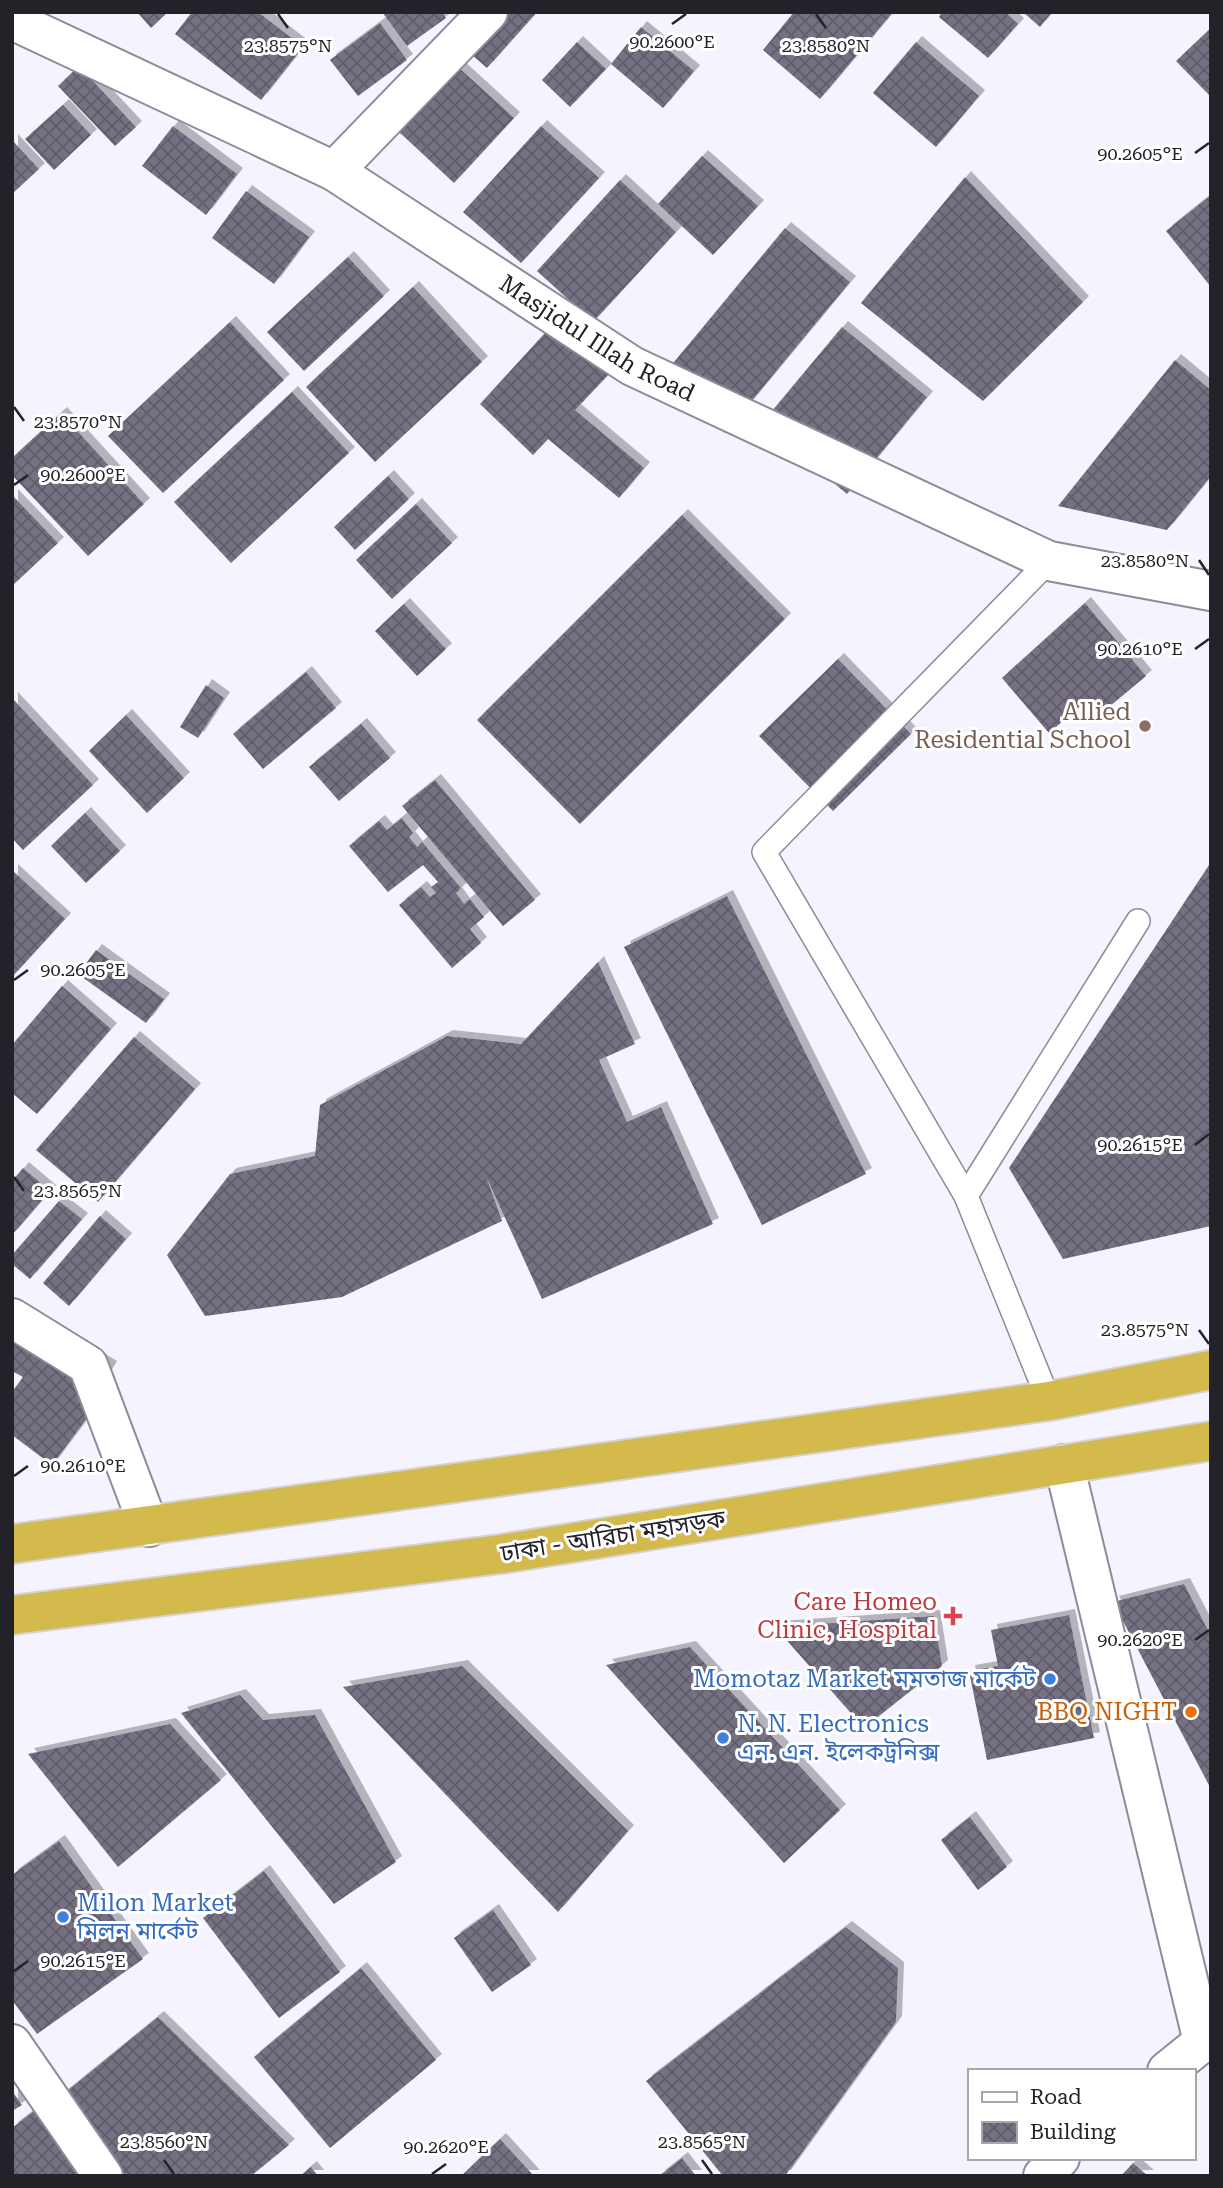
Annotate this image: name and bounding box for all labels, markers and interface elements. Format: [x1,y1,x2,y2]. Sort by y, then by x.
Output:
text: 90.2600°E [629,31,715,52]
text: 23.8575°N [244,35,332,56]
text: 23.8580°N [782,35,870,56]
text: 90.2605°E [1097,143,1183,164]
street label: Masjidul Illah Road [494,269,699,407]
text: 23.8570°N [34,411,122,432]
text: 90.2600°E [40,464,126,485]
text: 23.8580°N [1101,550,1189,571]
text: 90.2610°E [1097,638,1183,659]
place label: Allied Residential School [914,698,1131,754]
marker: Allied Residential School [1137,718,1153,734]
text: 90.2605°E [40,959,126,980]
text: 90.2615°E [1097,1134,1183,1155]
text: 23.8565°N [34,1180,122,1201]
text: 23.8575°N [1101,1319,1189,1340]
text: 90.2610°E [40,1455,126,1476]
street label: ঢাকা - আরিচা মহাসড়ক [498,1504,728,1568]
place label: Care Homeo Clinic, Hospital [757,1588,937,1644]
marker: Care Homeo Clinic, Hospital [943,1606,963,1626]
text: 90.2620°E [1097,1629,1183,1650]
place label: Momotaz Market মমতাজ মার্কেট [693,1664,1037,1693]
marker: Momotaz Market মমতাজ মার্কেট [1042,1671,1058,1687]
place label: BBQ NIGHT [1037,1698,1177,1726]
marker: BBQ NIGHT [1183,1704,1199,1720]
place label: N. N. Electronics এন. এন. ইলেকট্রনিক্স [737,1710,940,1766]
marker: N. N. Electronics এন. এন. ইলেকট্রনিক্স [715,1730,731,1746]
place label: Milon Market মিলন মার্কেট [76,1889,233,1945]
marker: Milon Market মিলন মার্কেট [55,1909,71,1925]
text: 90.2615°E [40,1950,126,1971]
legend [968,2069,1195,2160]
text: Road [1030,2085,1082,2109]
text: Building [1030,2120,1116,2144]
text: 23.8560°N [120,2131,208,2152]
text: 23.8565°N [658,2131,746,2152]
text: 90.2620°E [403,2136,489,2157]

